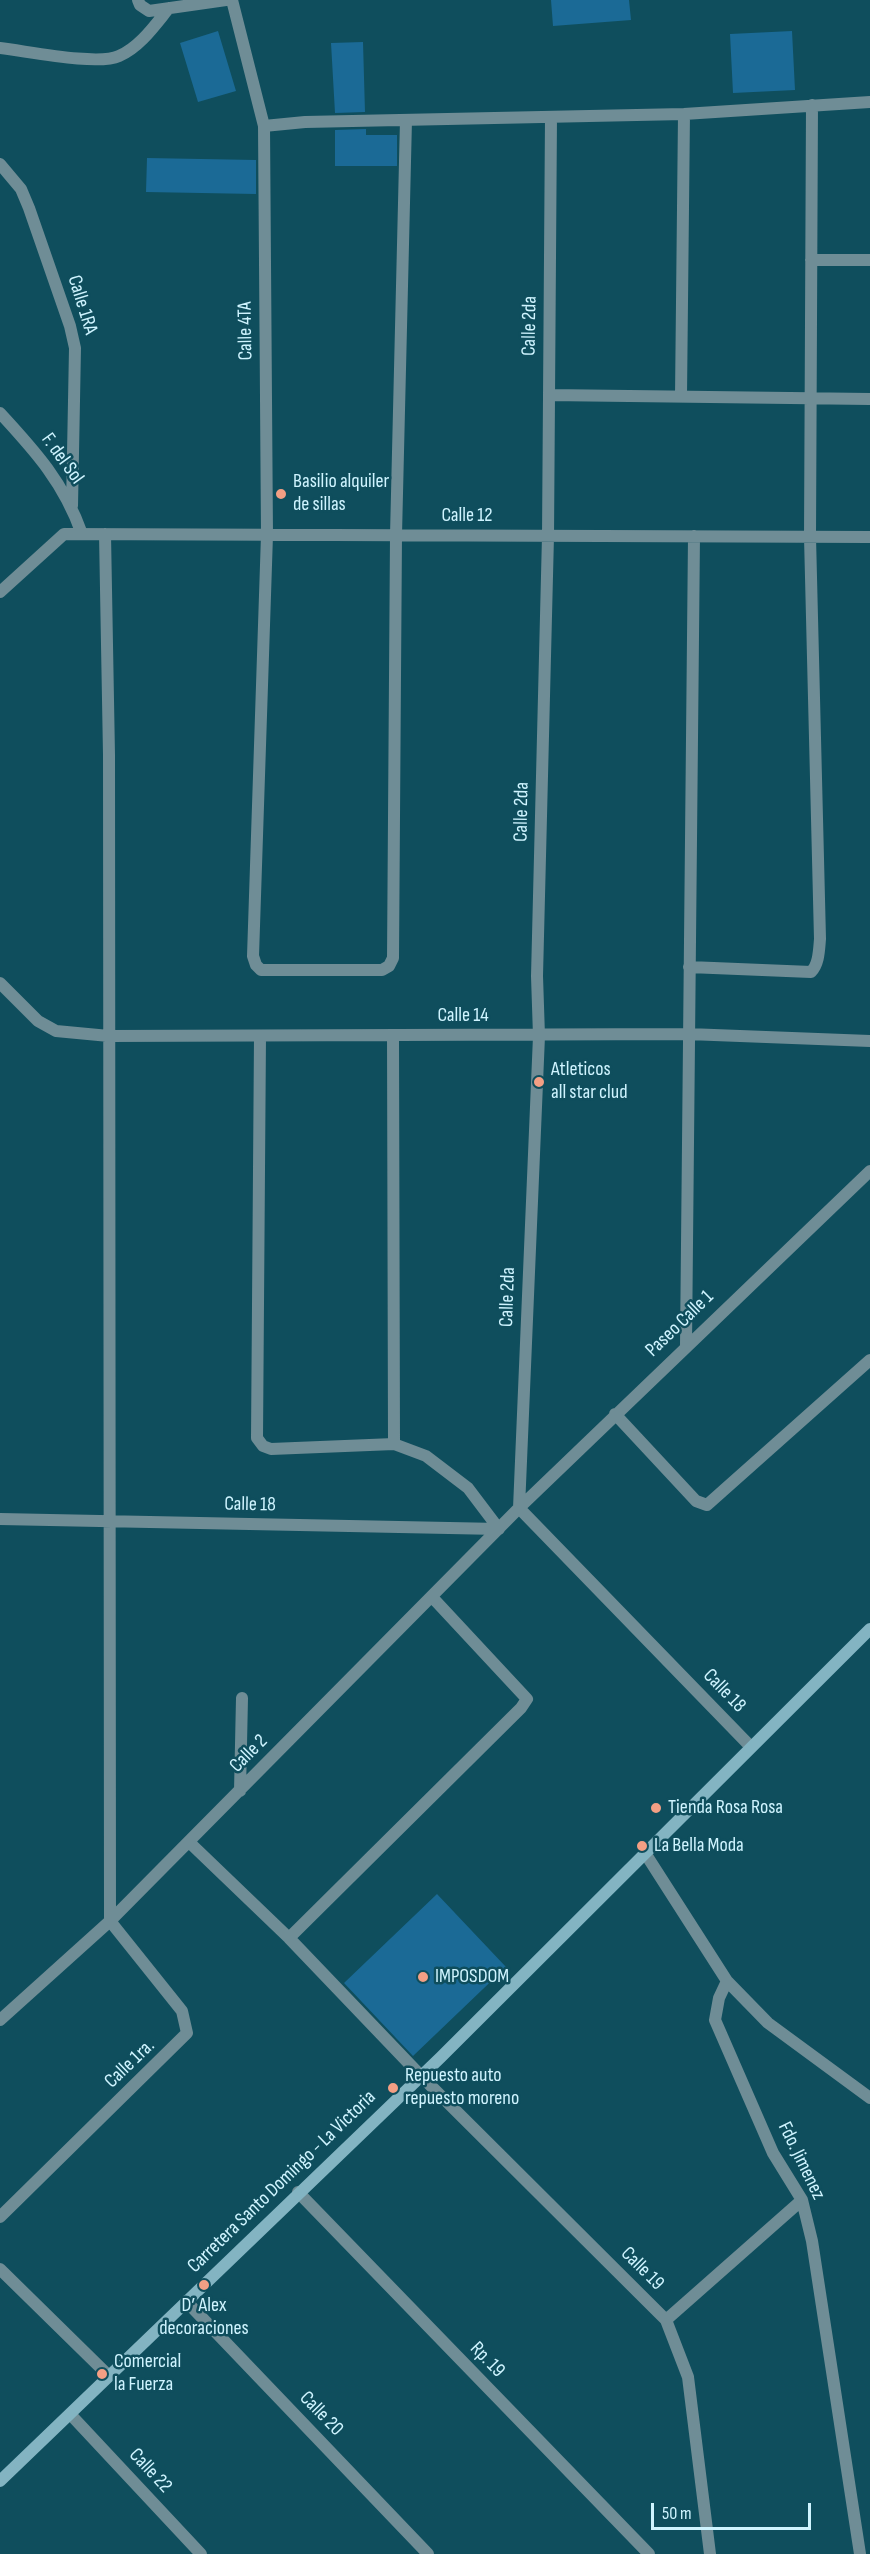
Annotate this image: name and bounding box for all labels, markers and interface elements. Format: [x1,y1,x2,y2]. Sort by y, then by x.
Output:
street label: Calle 1RA [62,273,102,337]
street label: Calle 2da [517,296,543,356]
street label: Calle 4TA [233,301,259,361]
street label: F. del Sol [36,429,88,489]
place label: Basilio alquiler de sillas [293,470,389,517]
marker: Basilio alquiler de sillas [274,487,288,501]
street label: Calle 12 [441,504,493,528]
street label: Calle 2da [509,782,535,842]
street label: Calle 14 [437,1004,489,1028]
place label: Atleticos all star clud [551,1058,628,1105]
marker: Atleticos all star clud [532,1075,546,1089]
street label: Calle 2da [495,1267,521,1327]
street label: Paseo Calle 1 [641,1286,719,1362]
street label: Calle 18 [224,1493,276,1517]
street label: Calle 18 [697,1664,751,1718]
street label: Calle 2 [225,1730,273,1778]
place label: Tienda Rosa Rosa [668,1796,783,1820]
marker: Tienda Rosa Rosa [649,1801,663,1815]
place label: La Bella Moda [654,1834,744,1858]
marker: La Bella Moda [635,1839,649,1853]
place label: IMPOSDOM [435,1965,509,1989]
marker: IMPOSDOM [416,1970,430,1984]
street label: Calle 1ra. [100,2034,160,2094]
place label: Repuesto auto repuesto moreno [405,2064,519,2111]
marker: Repuesto auto repuesto moreno [386,2081,400,2095]
street label: Carretera Santo Domingo - La Victoria [183,2086,381,2278]
street label: Fdo. Jimenez [772,2118,830,2204]
street label: Calle 19 [615,2242,669,2296]
marker: D’ Alex decoraciones [197,2278,211,2292]
place label: D’ Alex decoraciones [159,2294,249,2341]
street label: Rp. 19 [464,2337,510,2383]
place label: Comercial la Fuerza [114,2350,181,2397]
marker: Comercial la Fuerza [95,2367,109,2381]
street label: Calle 20 [294,2387,348,2441]
street label: Calle 22 [123,2444,177,2498]
scale bar [654,2491,814,2529]
text: 50 m [662,2503,692,2524]

